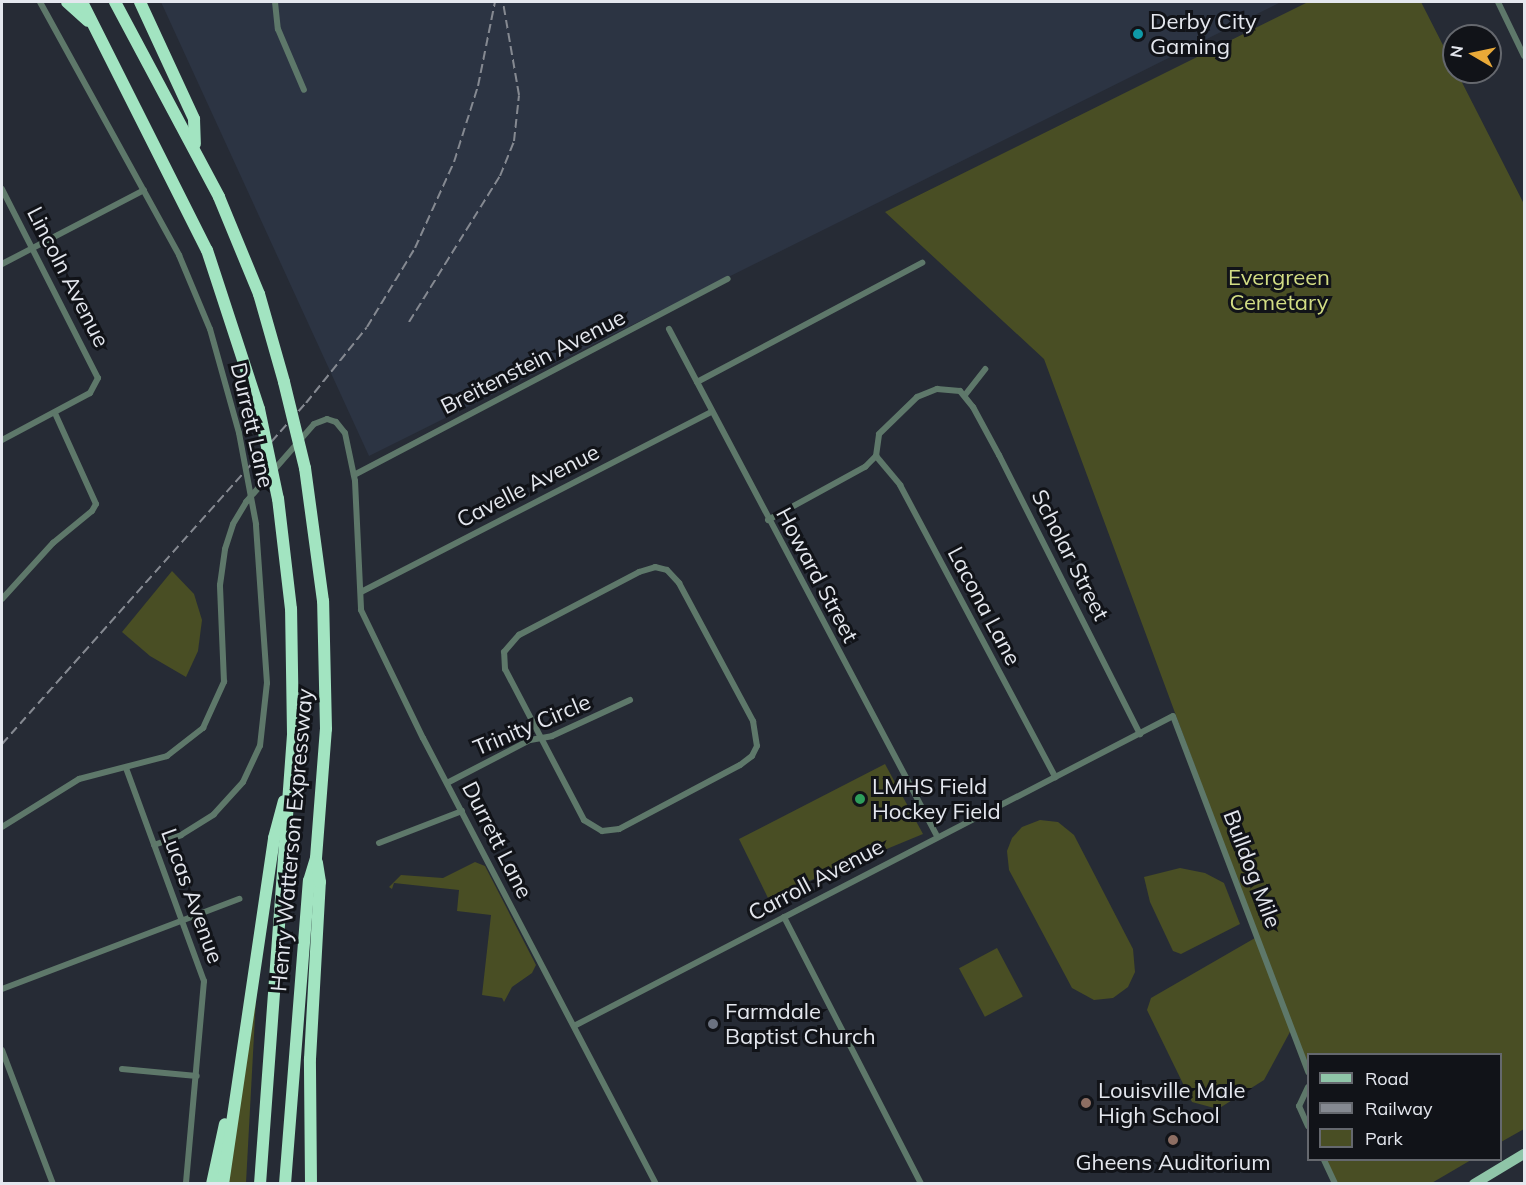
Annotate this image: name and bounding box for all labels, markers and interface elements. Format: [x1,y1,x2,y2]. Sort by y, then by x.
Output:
place label: Derby City Gaming [1150,8,1257,60]
north arrow [1442,24,1502,84]
marker: Derby City Gaming [1131,27,1145,41]
text: N [1445,44,1467,59]
street label: Lincoln Avenue [21,202,115,352]
park label: Evergreen Cemetary [1228,264,1330,316]
street label: Breitenstein Avenue [436,304,630,420]
street label: Durrett Lane [225,360,279,490]
street label: Cavelle Avenue [452,439,604,533]
street label: Scholar Street [1026,485,1114,625]
street label: Howard Street [770,503,864,647]
street label: Lacona Lane [942,542,1026,670]
street label: Henry Watterson Expressway [266,687,318,993]
street label: Trinity Circle [470,689,594,761]
place label: LMHS Field Hockey Field [872,773,1001,824]
street label: Durrett Lane [456,777,538,903]
marker: LMHS Field Hockey Field [853,792,867,806]
street label: Bulldog Mile [1217,806,1287,932]
street label: Lucas Avenue [155,825,229,967]
street label: Carroll Avenue [744,833,888,927]
place label: Farmdale Baptist Church [725,998,876,1050]
marker: Farmdale Baptist Church [706,1017,720,1031]
legend [1307,1053,1502,1161]
text: Road [1365,1067,1409,1090]
place label: Louisville Male High School [1098,1077,1245,1128]
marker: Louisville Male High School [1079,1096,1093,1110]
text: Railway [1365,1097,1433,1120]
text: Park [1365,1127,1403,1150]
marker: Gheens Auditorium [1166,1133,1180,1147]
place label: Gheens Auditorium [1075,1150,1271,1176]

